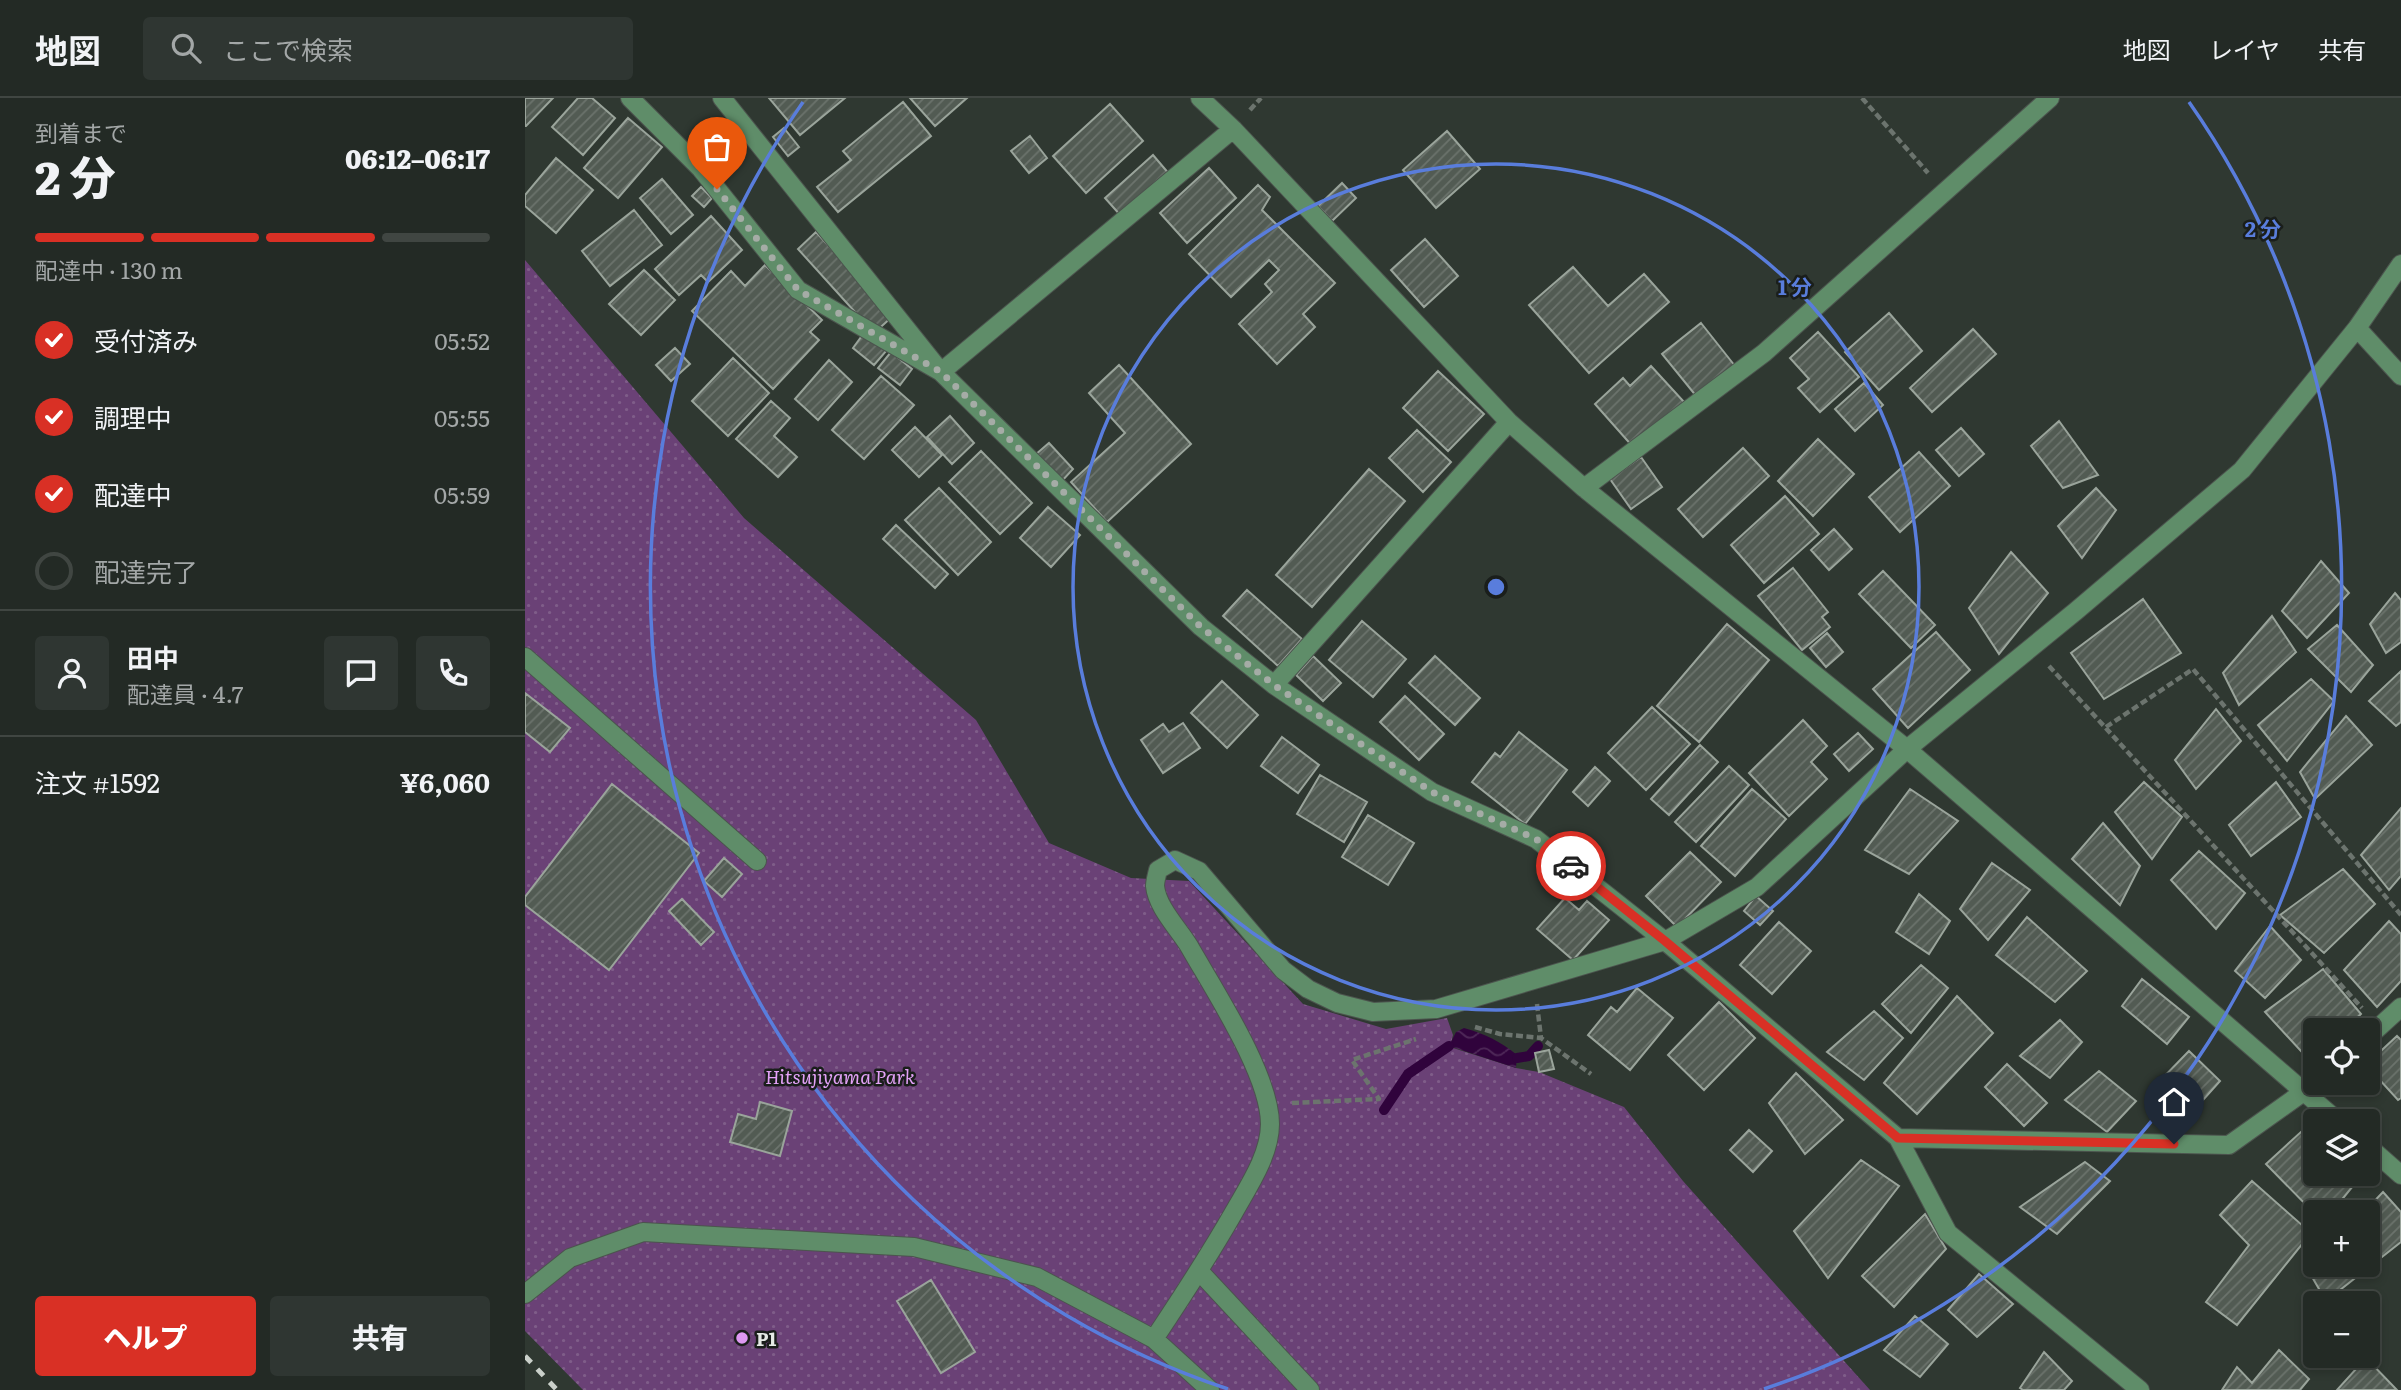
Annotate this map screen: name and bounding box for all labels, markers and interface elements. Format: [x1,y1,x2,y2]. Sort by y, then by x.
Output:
search box [143,17,633,80]
text: 地図 [35,24,101,73]
icon: search [167,29,205,67]
text: ここで検索 [223,29,353,68]
text: 地図 [2123,31,2171,66]
text: レイヤ [2209,31,2280,66]
text: 共有 [2318,31,2366,66]
text: 到着まで [35,115,127,149]
pin [687,117,747,189]
icon: bag [698,128,736,166]
text: 06:12–06:17 [345,138,490,177]
text: 2 分 [35,141,116,209]
text: 2 分 [2245,212,2281,243]
text: 配達中 · 130 m [35,252,183,286]
text: 1 分 [1778,270,1812,301]
text: 受付済み [94,320,198,359]
icon: check [35,321,73,359]
text: 05:52 [434,323,490,357]
text: 調理中 [94,397,172,436]
icon: check [35,398,73,436]
text: 05:55 [434,400,490,434]
text: 配達中 [94,474,172,513]
icon: check [35,475,73,513]
text: 05:59 [434,477,490,511]
text: 配達完了 [94,551,198,590]
centre of rings [1484,575,1508,599]
button: person [35,636,109,710]
button: chat [324,636,398,710]
button: phone [416,636,490,710]
text: 田中 [127,637,179,676]
text: 配達員 · 4.7 [127,676,243,710]
text: 注文 #1592 [35,762,160,801]
text: ¥6,060 [400,762,490,801]
courier [1536,831,1606,901]
icon: car [1552,847,1590,885]
map controls [2303,1018,2380,1368]
button: locate [2303,1018,2380,1095]
park label: Hitsujiyama Park [765,1062,916,1090]
pin [2144,1072,2204,1144]
icon: home [2155,1083,2193,1121]
button: layers [2303,1109,2380,1186]
button: + [2303,1200,2380,1277]
button: − [2303,1291,2380,1368]
button: ヘルプ [35,1296,256,1376]
button: 共有 [270,1296,490,1376]
place label: P1 [756,1324,776,1352]
marker: P1 [734,1330,750,1346]

